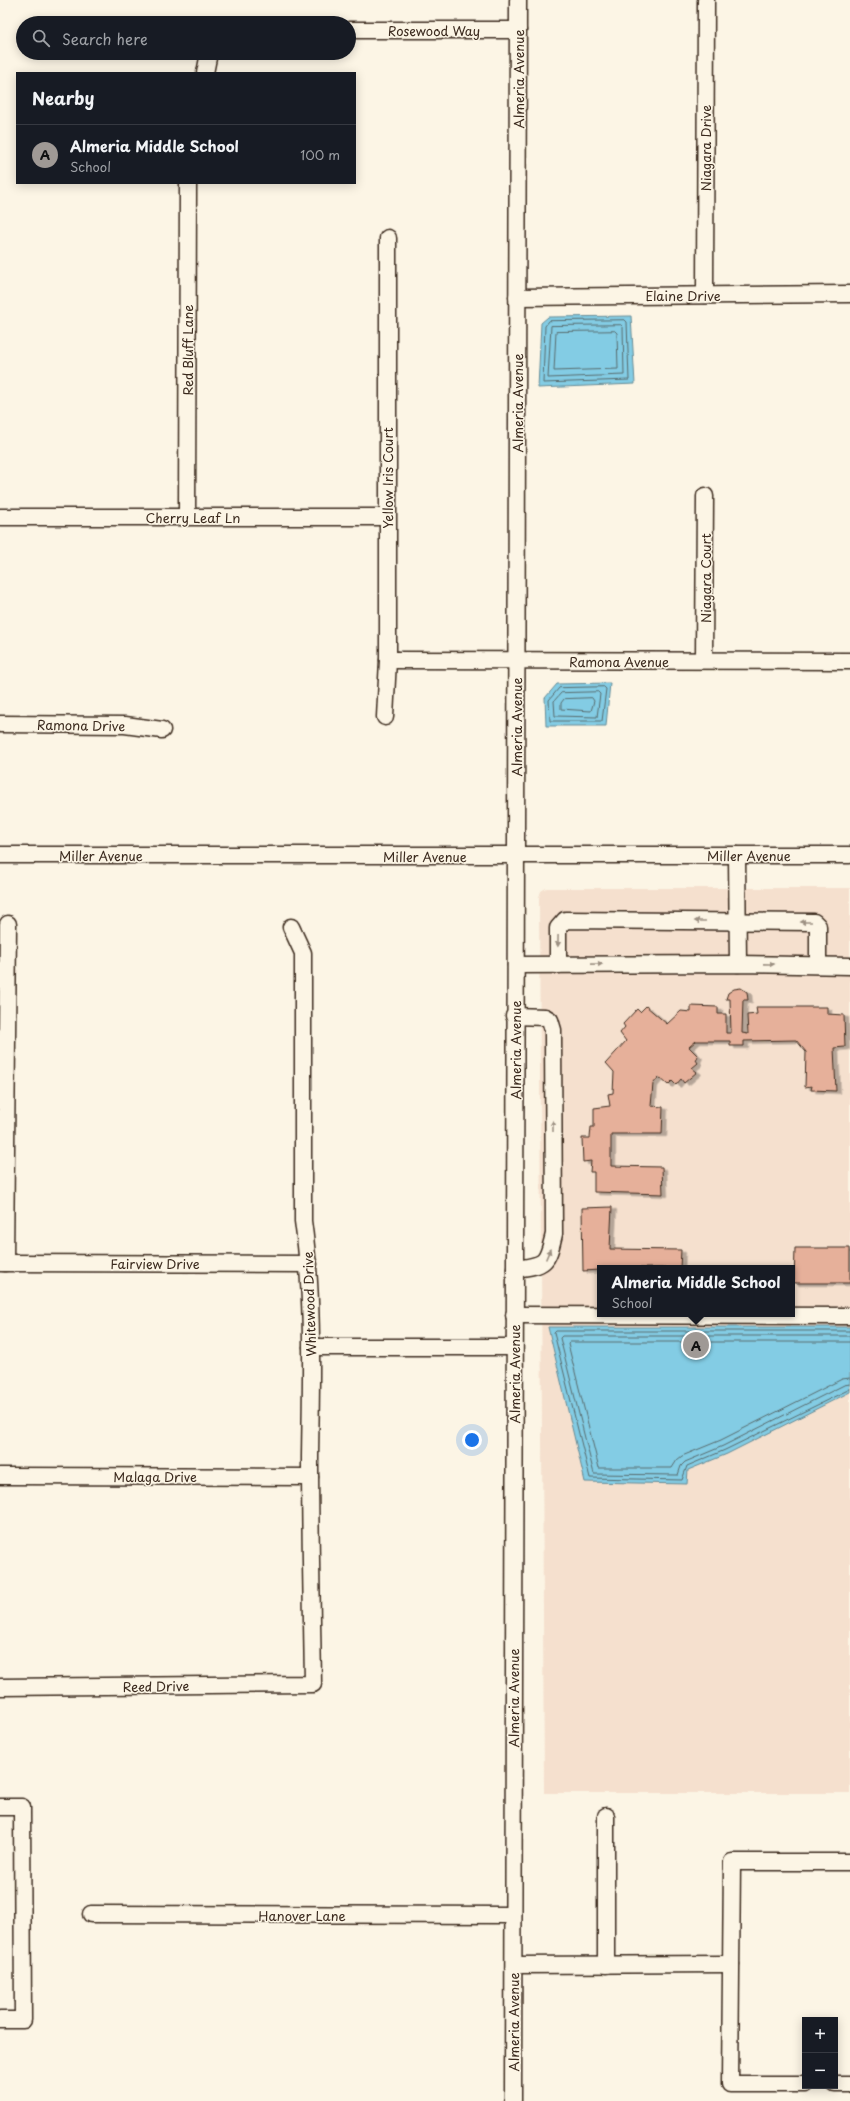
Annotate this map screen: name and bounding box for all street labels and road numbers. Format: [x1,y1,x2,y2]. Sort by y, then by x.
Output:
street label: Rosewood Way [388,21,480,40]
street label: Almeria Avenue [509,30,528,128]
street label: Niagara Drive [696,105,715,191]
street label: Elaine Drive [645,286,721,305]
street label: Red Bluff Lane [178,304,197,396]
street label: Almeria Avenue [508,354,527,452]
street label: Yellow Iris Court [378,427,397,529]
street label: Cherry Leaf Ln [146,508,240,527]
street label: Niagara Court [696,533,715,623]
street label: Ramona Avenue [569,652,669,671]
street label: Almeria Avenue [507,678,526,776]
street label: Ramona Drive [37,715,126,735]
street label: Miller Avenue [59,846,143,865]
street label: Miller Avenue [707,846,791,865]
street label: Miller Avenue [383,847,467,866]
street label: Almeria Avenue [506,1001,525,1099]
street label: Whitewood Drive [298,1251,320,1357]
street label: Fairview Drive [110,1254,200,1273]
street label: Almeria Avenue [505,1325,524,1423]
street label: Malaga Drive [113,1467,197,1486]
street label: Almeria Avenue [504,1649,523,1747]
street label: Reed Drive [123,1676,190,1696]
street label: Hanover Lane [258,1906,346,1925]
street label: Almeria Avenue [504,1973,523,2071]

